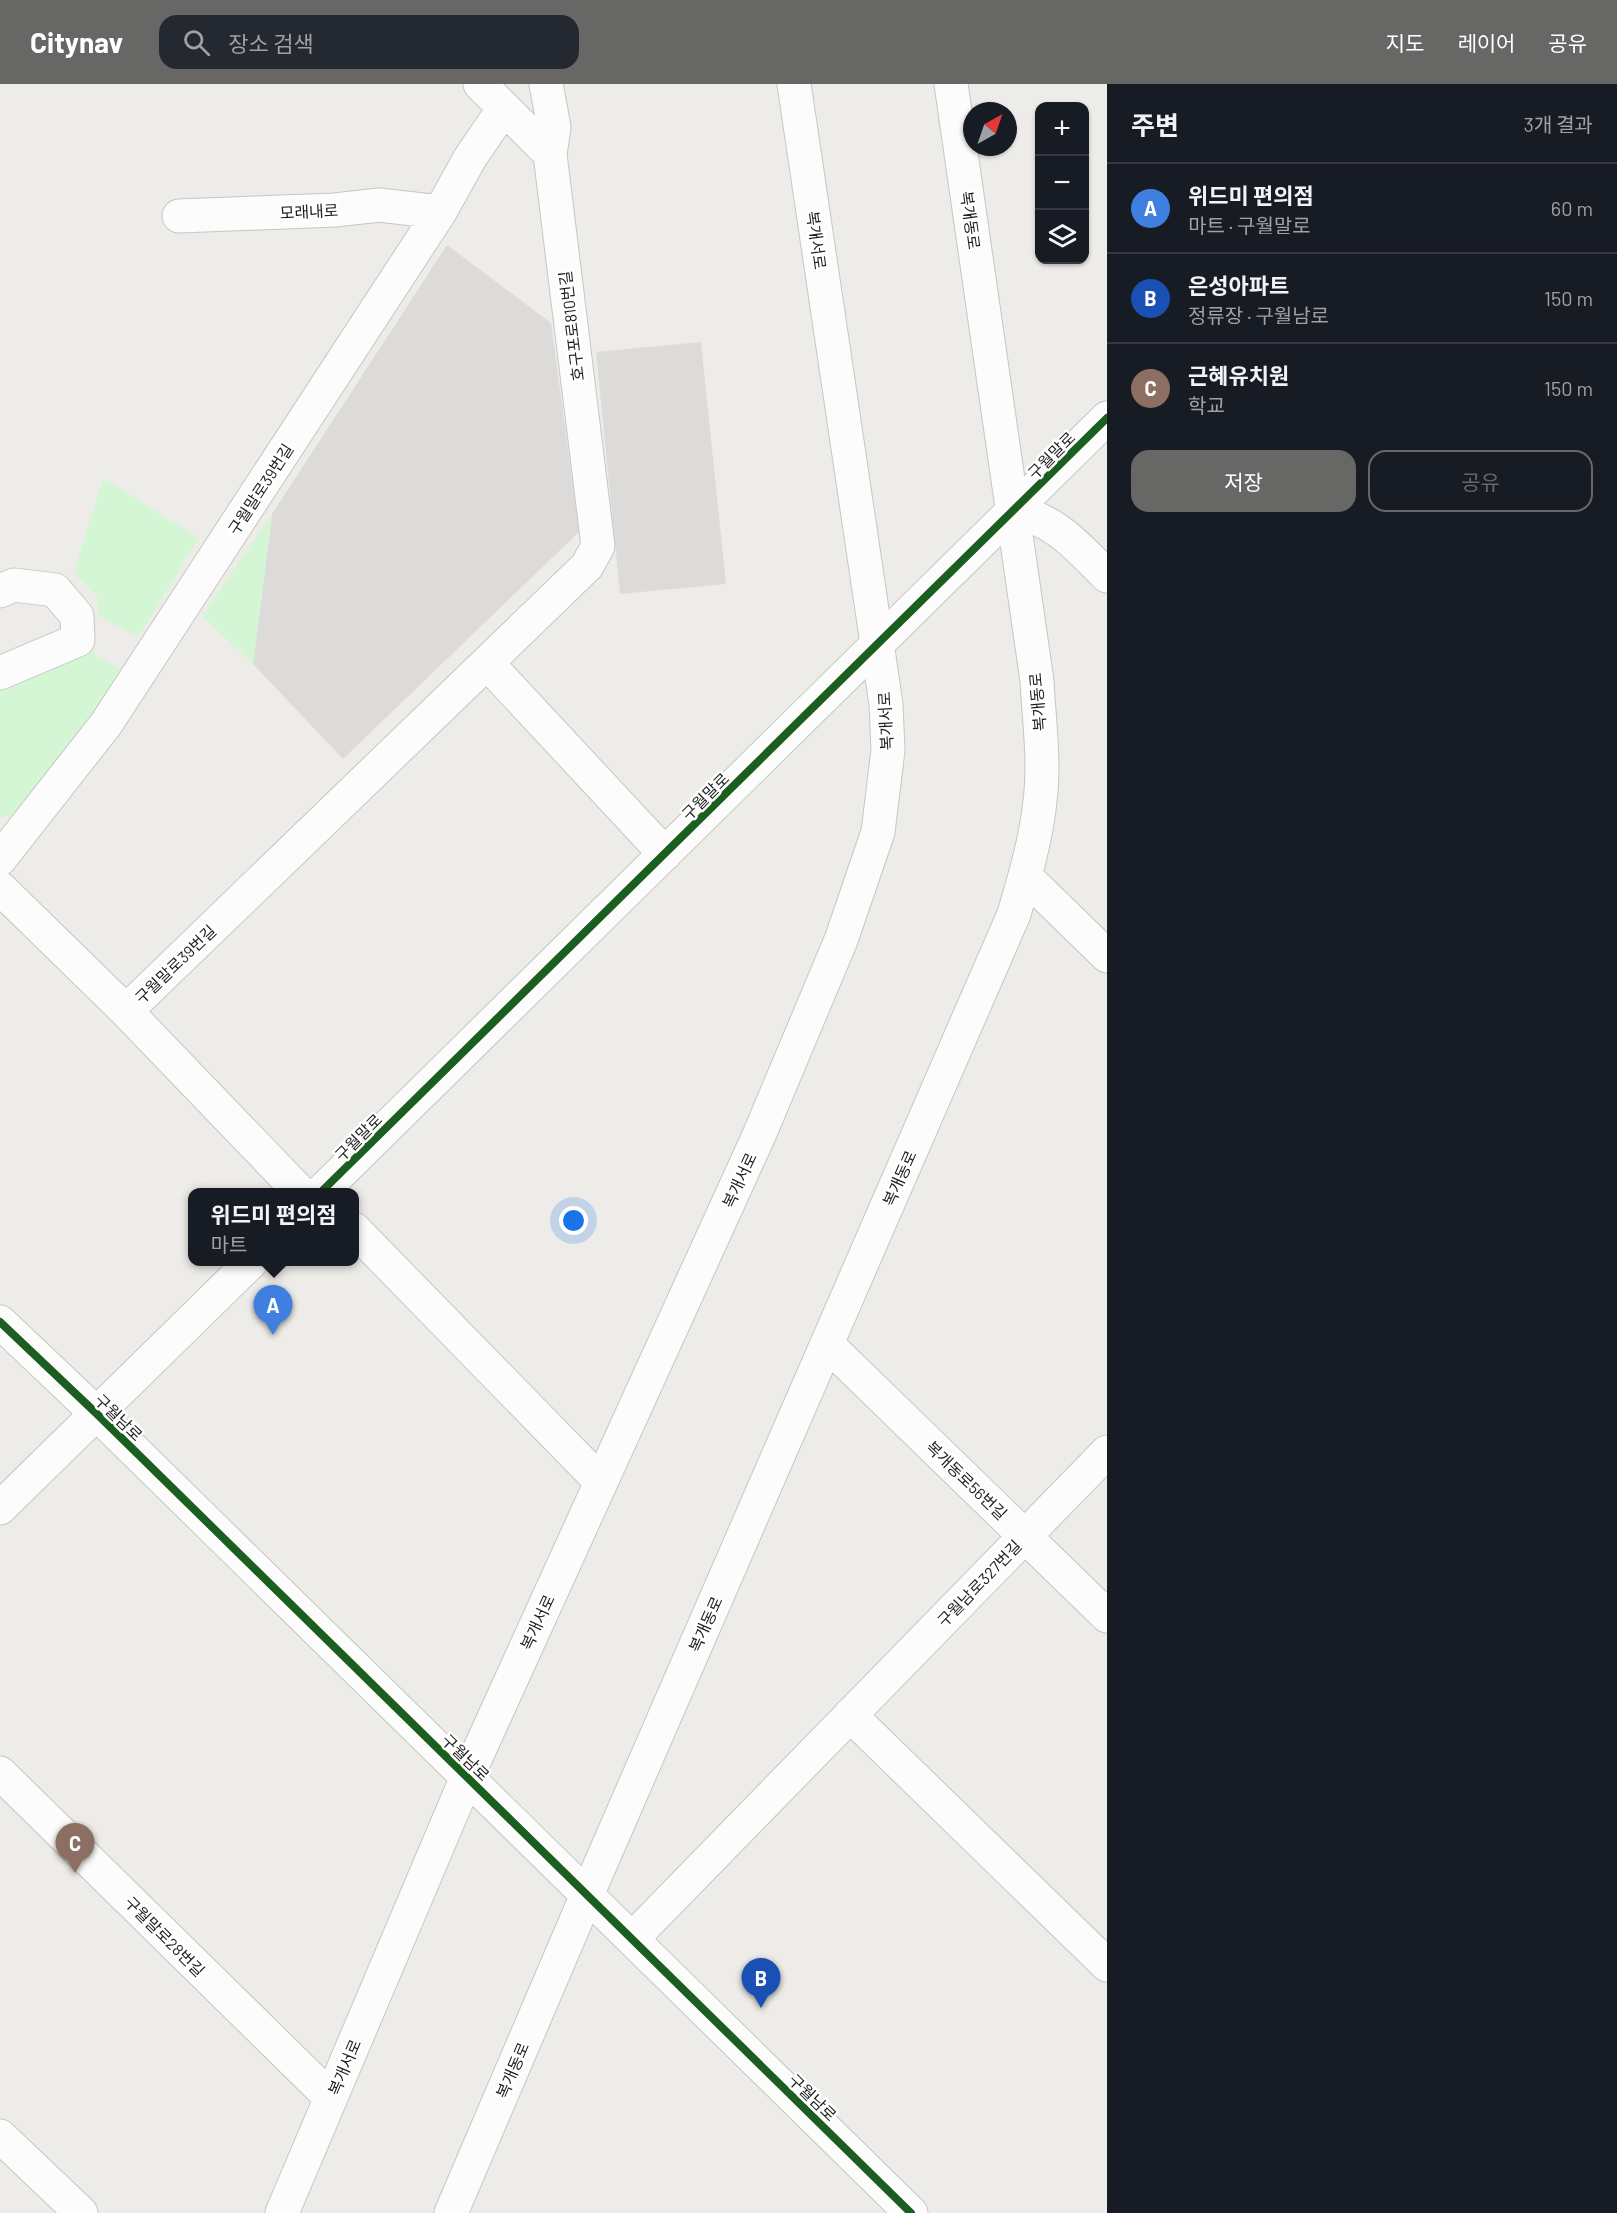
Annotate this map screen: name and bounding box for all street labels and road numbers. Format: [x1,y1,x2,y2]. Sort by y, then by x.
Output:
street label: 복개동로 [957,190,985,251]
street label: 모래내로 [279,200,339,222]
street label: 복개서로 [803,210,831,271]
street label: 호구포로810번길 [555,270,587,382]
street label: 구월말로 [1023,427,1079,483]
street label: 구월말로39번길 [223,440,297,538]
street label: 복개동로 [1025,672,1049,732]
street label: 복개서로 [874,691,896,751]
street label: 구월말로 [677,768,733,824]
street label: 구월말로39번길 [131,921,219,1007]
street label: 구월말로 [330,1109,386,1165]
street label: 복개동로 [878,1147,920,1209]
street label: 복개서로 [718,1149,760,1211]
street label: 구월남로 [91,1390,147,1444]
street label: 복개동로56번길 [923,1437,1011,1523]
street label: 구월남로327번길 [933,1536,1025,1630]
street label: 복개서로 [516,1591,558,1653]
street label: 복개동로 [684,1593,726,1655]
street label: 구월남로 [438,1730,494,1784]
street label: 구월말로28번길 [121,1892,209,1980]
street label: 복개서로 [324,2036,364,2098]
street label: 복개동로 [492,2039,532,2101]
street label: 구월남로 [785,2070,841,2124]

